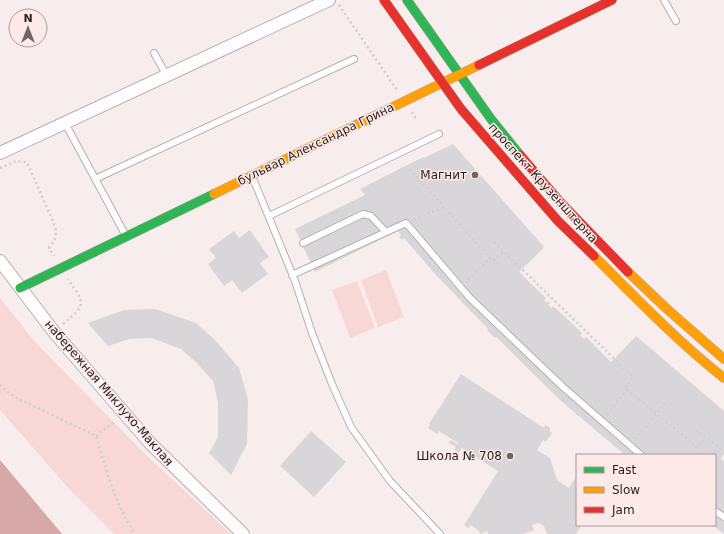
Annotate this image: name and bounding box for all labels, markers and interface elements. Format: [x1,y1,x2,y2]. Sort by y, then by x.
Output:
north arrow [8,8,48,48]
text: N [23,12,33,25]
street label: бульвар Александра Грина [235,100,397,188]
street label: проспект Крузенштерна [486,120,600,246]
place label: Магнит [420,168,467,182]
marker: Магнит [470,170,480,180]
street label: набережная Миклухо-Маклая [42,317,176,469]
place label: Школа № 708 [417,449,502,463]
marker: Школа № 708 [505,451,515,461]
legend [576,454,716,526]
text: Fast [612,463,636,477]
text: Slow [612,483,640,497]
text: Jam [611,503,635,517]

